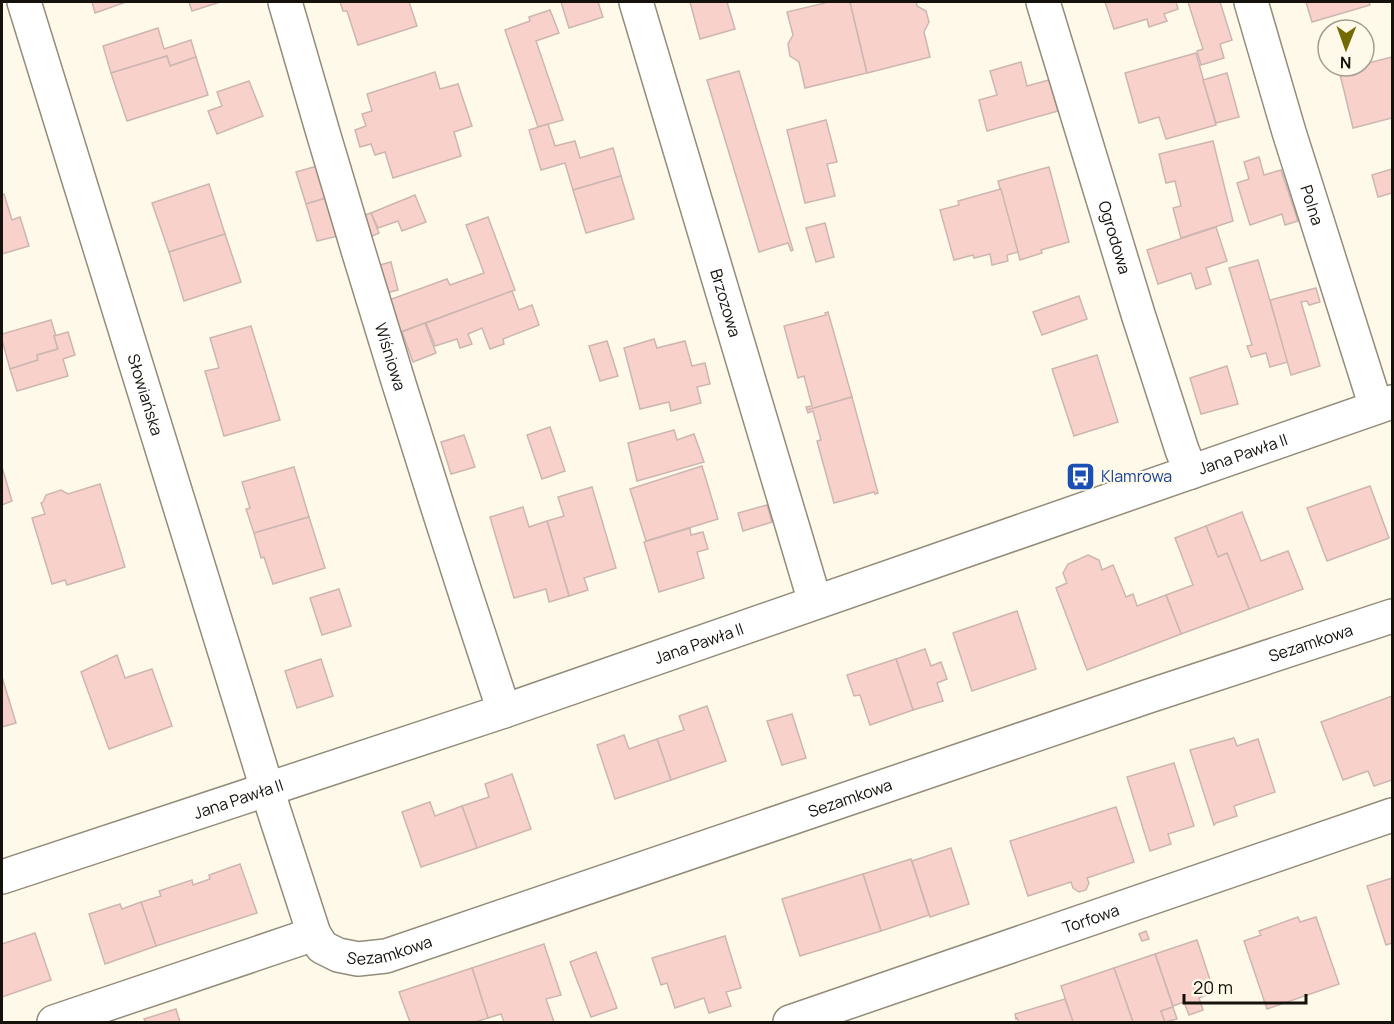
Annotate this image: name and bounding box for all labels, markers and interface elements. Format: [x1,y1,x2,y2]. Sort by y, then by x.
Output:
north arrow [1316,18,1376,78]
text: N [1340,52,1352,74]
street label: Polna [1295,182,1329,228]
street label: Ogrodowa [1093,198,1136,277]
street label: Brzozowa [705,266,746,340]
street label: Wiśniowa [370,320,411,393]
street label: Słowiańska [122,351,168,438]
street label: Jana Pawła II [1195,428,1290,480]
bus stop icon: Klamrowa [1064,460,1096,492]
place label: Klamrowa [1101,465,1172,487]
street label: Jana Pawła II [651,618,746,669]
street label: Sezamkowa [1266,619,1356,667]
street label: Sezamkowa [805,773,895,822]
street label: Jana Pawła II [191,774,286,824]
street label: Torfowa [1059,899,1122,939]
street label: Sezamkowa [345,930,435,970]
scale bar [1184,967,1306,1005]
text: 20 m [1193,975,1233,999]

